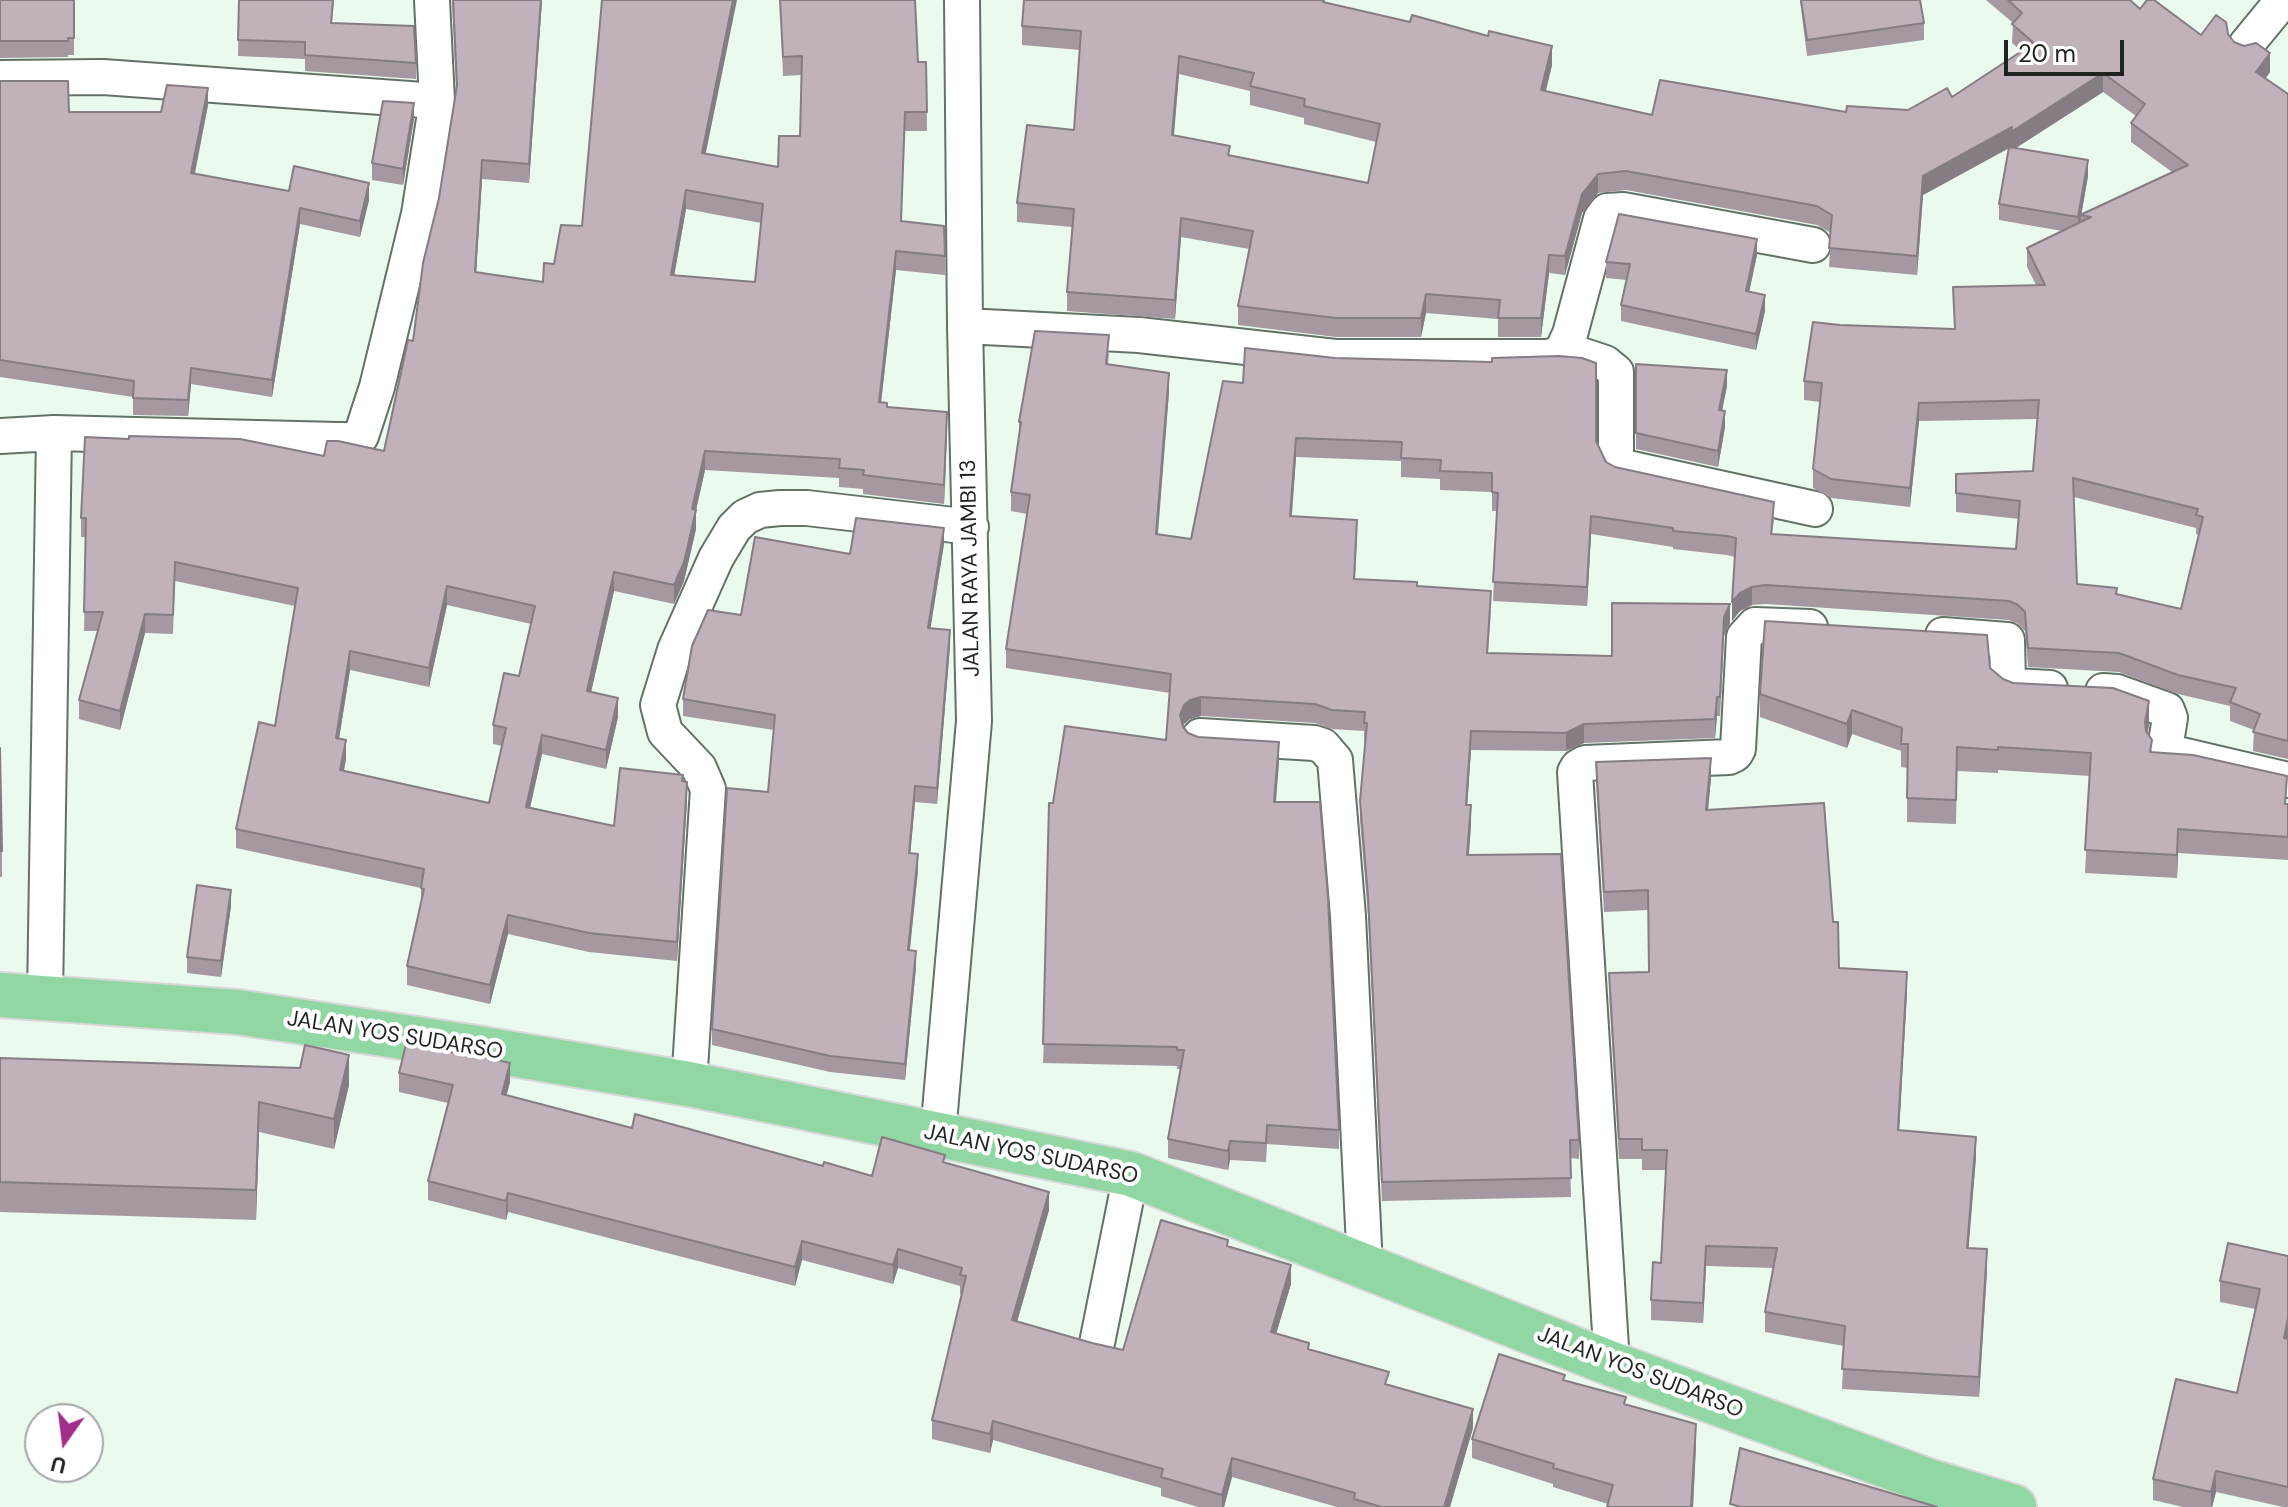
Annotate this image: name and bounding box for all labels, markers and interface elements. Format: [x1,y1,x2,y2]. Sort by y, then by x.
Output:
scale bar [2008,24,2128,74]
text: 20 m [2018,38,2076,69]
street label: JALAN RAYA JAMBI 13 [956,459,986,677]
street label: JALAN YOS SUDARSO [285,1006,505,1066]
street label: JALAN YOS SUDARSO [922,1119,1140,1191]
street label: JALAN YOS SUDARSO [1533,1322,1747,1424]
north arrow [24,1403,104,1483]
text: U [48,1449,69,1481]

